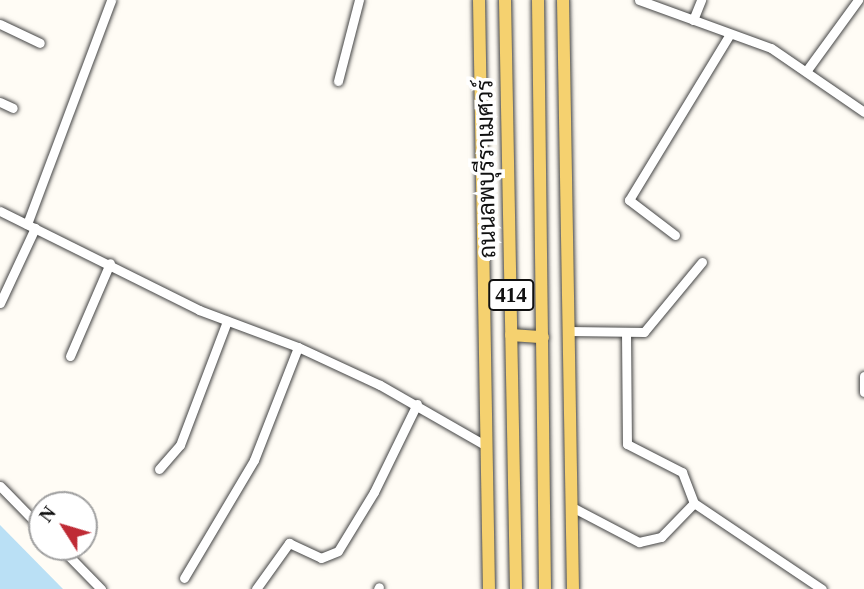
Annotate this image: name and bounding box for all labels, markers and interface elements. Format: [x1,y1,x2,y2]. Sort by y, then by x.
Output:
street label: ถนนลพบุรีราเมศวร์ [472,79,502,259]
road number: 414 [488,278,534,312]
north arrow [28,491,98,561]
text: N [35,502,60,526]

